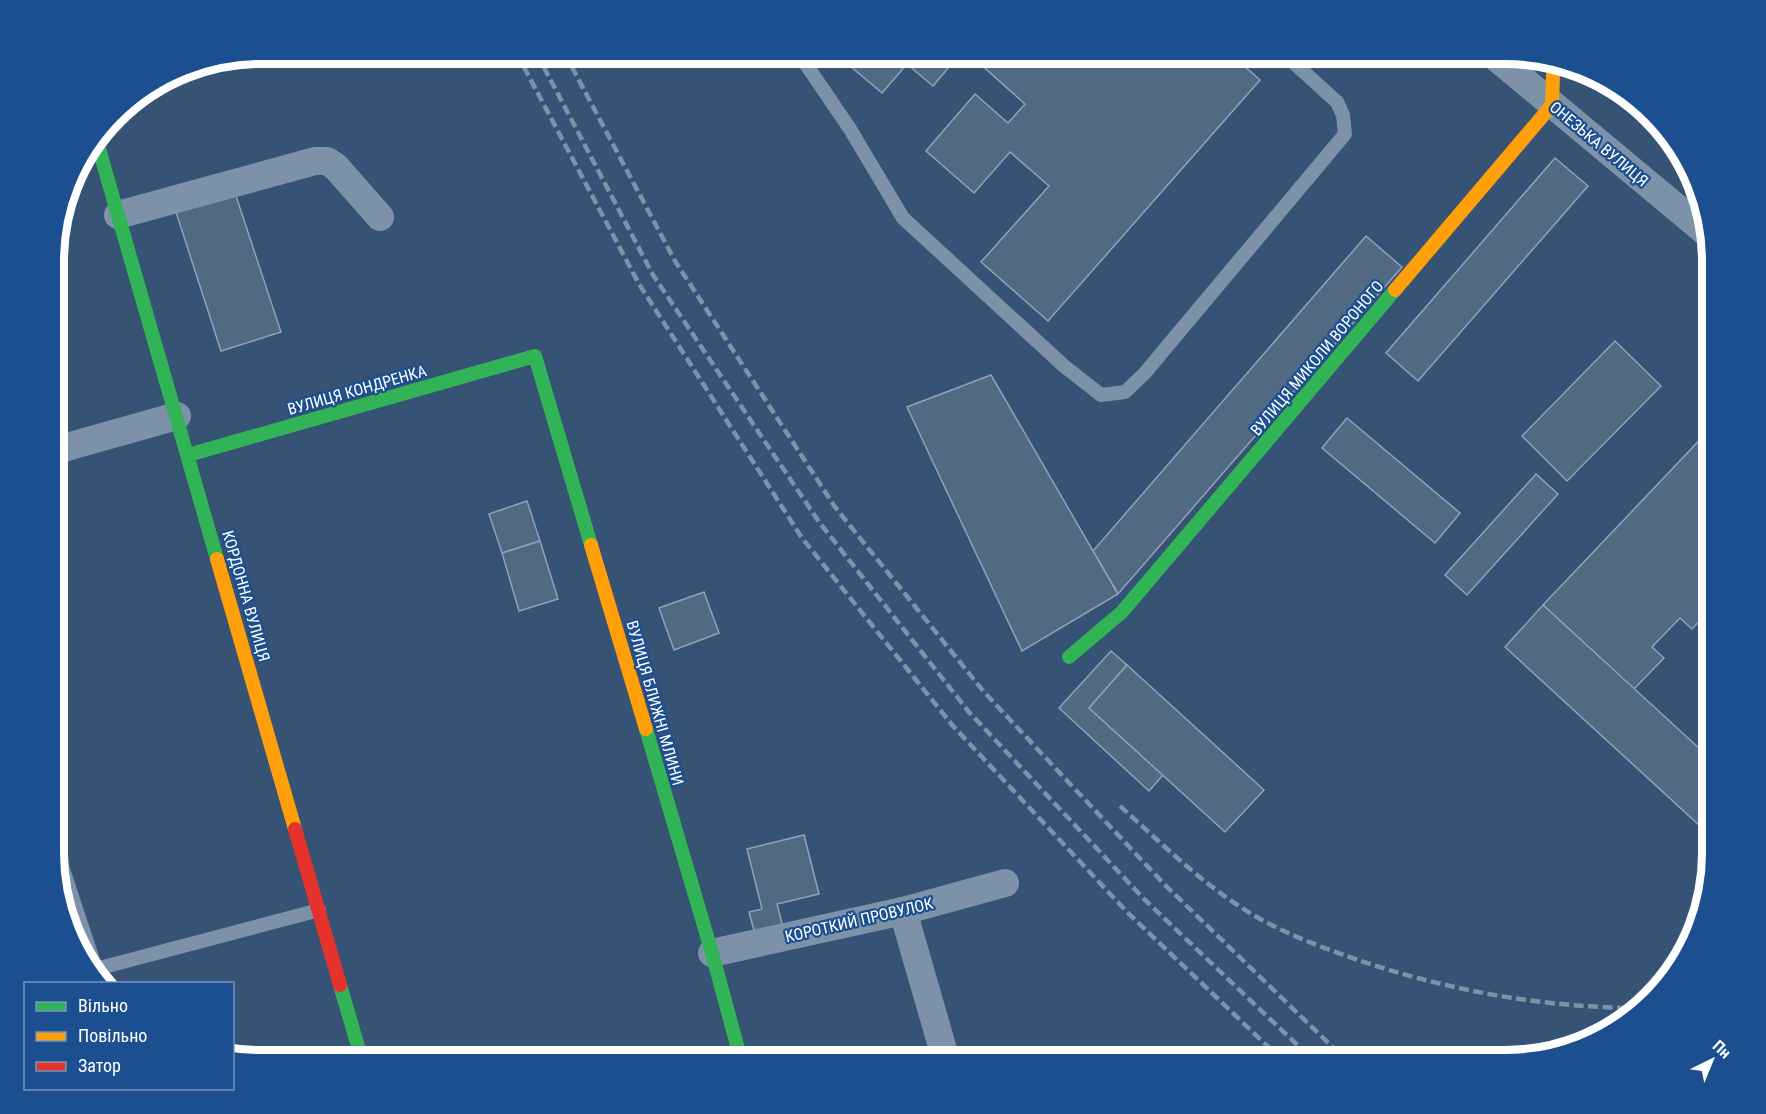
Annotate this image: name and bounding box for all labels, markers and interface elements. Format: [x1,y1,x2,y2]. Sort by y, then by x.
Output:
street label: ОНЕЗЬКА ВУЛИЦЯ [1546,97,1652,191]
street label: ВУЛИЦЯ МИКОЛИ ВОРОНОГО [1247,277,1387,439]
street label: ВУЛИЦЯ КОНДРЕНКА [285,361,429,419]
street label: КОРДОННА ВУЛИЦЯ [218,528,274,664]
street label: ВУЛИЦЯ БЛИЖНІ МЛИНИ [622,618,688,788]
street label: КОРОТКИЙ ПРОВУЛОК [783,894,935,946]
legend [24,982,234,1090]
text: Вільно [78,995,128,1016]
text: Повільно [78,1025,147,1046]
north arrow [1682,1030,1742,1090]
text: Пн [1709,1036,1735,1062]
text: Затор [78,1055,121,1076]

